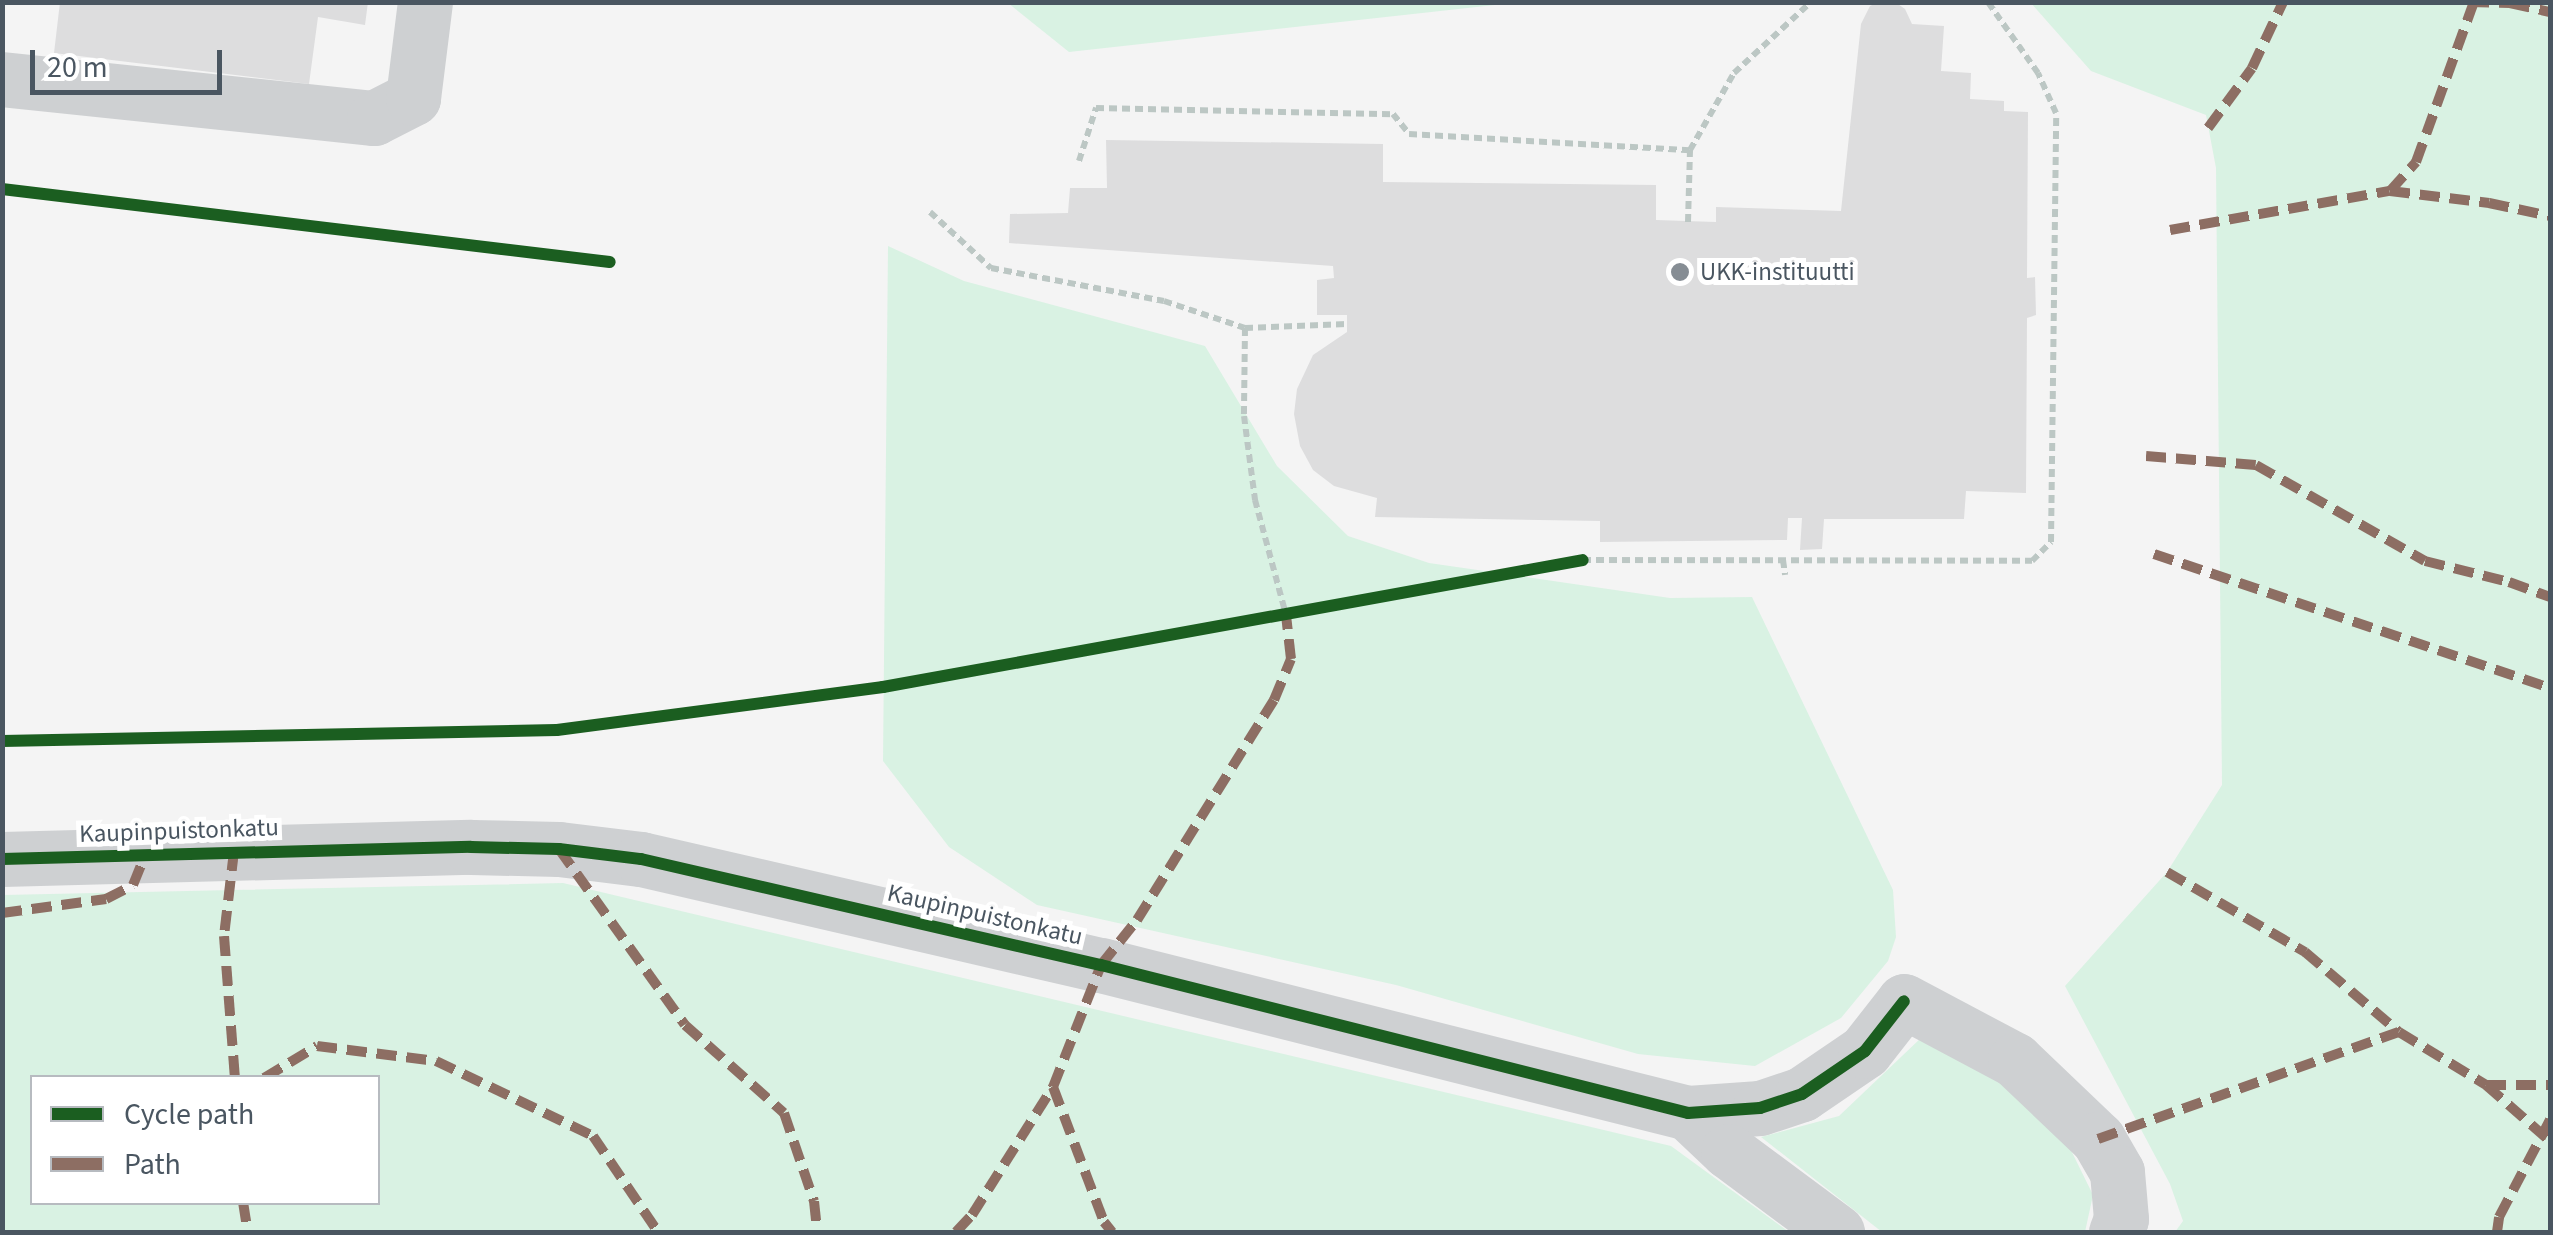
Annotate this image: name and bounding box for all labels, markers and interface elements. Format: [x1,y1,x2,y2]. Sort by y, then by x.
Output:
scale bar [35,30,228,92]
text: 20 m [47,46,108,89]
place label: UKK-instituutti [1700,257,1855,287]
marker: UKK-instituutti [1669,261,1691,283]
street label: Kaupinpuistonkatu [79,813,279,849]
street label: Kaupinpuistonkatu [884,878,1086,952]
legend [30,1075,380,1205]
text: Cycle path [124,1093,254,1136]
text: Path [124,1143,181,1186]

